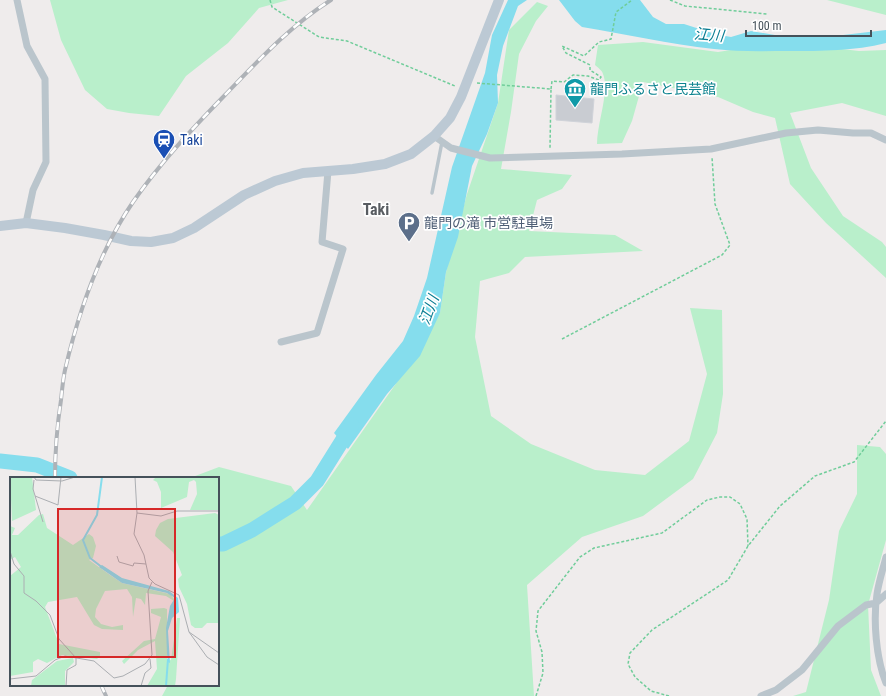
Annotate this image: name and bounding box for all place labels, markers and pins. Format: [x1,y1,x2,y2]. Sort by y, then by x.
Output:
museum icon: 龍門ふるさと民芸館 [562,76,588,109]
place label: 龍門ふるさと民芸館 [590,81,716,97]
station icon: Taki [151,127,177,160]
place label: Taki [180,132,203,148]
parking icon: 龍門の滝 市営駐車場 [396,210,422,243]
place label: 龍門の滝 市営駐車場 [424,215,553,231]

